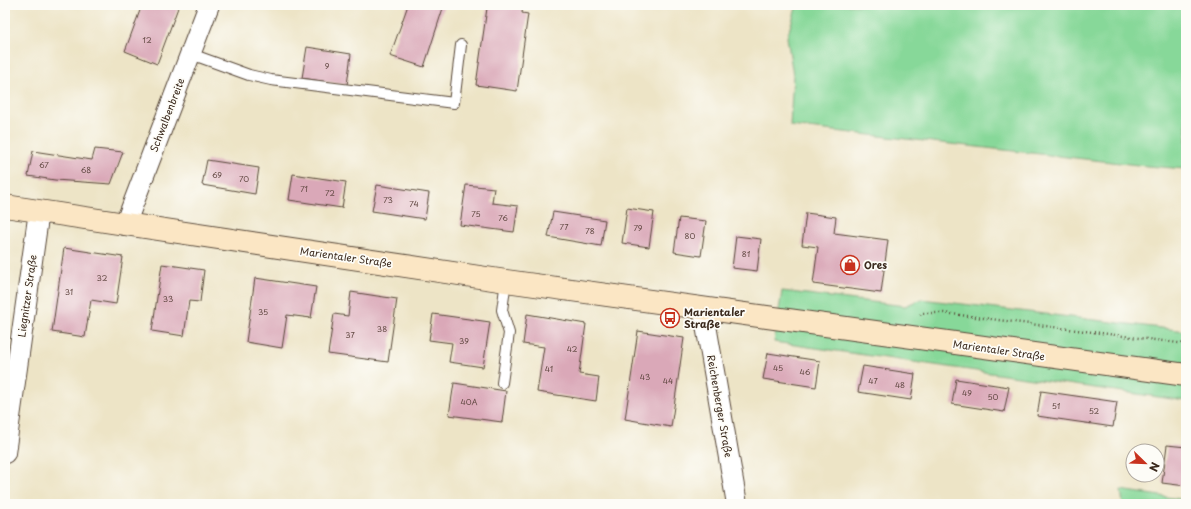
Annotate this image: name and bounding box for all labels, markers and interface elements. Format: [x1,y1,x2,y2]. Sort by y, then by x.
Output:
house number: 12 [142,34,152,46]
house number: 9 [325,60,330,72]
street label: Schwalbenbreite [145,76,188,154]
house number: 67 [39,159,49,171]
house number: 68 [81,164,91,176]
house number: 69 [212,169,222,181]
house number: 70 [239,173,249,185]
house number: 71 [300,183,308,195]
house number: 72 [325,187,335,199]
house number: 73 [383,194,393,206]
house number: 74 [409,198,419,210]
house number: 75 [471,208,481,220]
house number: 76 [498,212,508,224]
house number: 77 [560,221,569,233]
house number: 79 [633,222,643,234]
house number: 78 [585,225,595,237]
house number: 80 [685,230,696,242]
street label: Marientaler Straße [299,243,393,270]
house number: 81 [742,248,751,260]
street label: Liegnitzer Straße [13,254,40,338]
shop icon: Ores [839,254,861,276]
place label: Ores [864,257,887,272]
house number: 32 [97,272,108,284]
house number: 31 [65,286,73,298]
house number: 33 [163,293,173,305]
place label: Marientaler Straße [684,304,746,331]
house number: 35 [258,306,268,318]
bus stop icon: Marientaler Straße [659,307,681,329]
house number: 38 [377,323,387,335]
house number: 37 [345,329,355,341]
house number: 39 [459,335,469,347]
street label: Marientaler Straße [952,336,1046,363]
house number: 42 [567,343,578,355]
street label: Reichenberger Straße [704,354,737,458]
house number: 45 [773,362,783,374]
house number: 41 [545,363,553,375]
house number: 46 [800,366,811,378]
house number: 43 [640,371,650,383]
house number: 44 [663,375,673,387]
house number: 47 [868,375,878,387]
house number: 48 [895,379,905,391]
house number: 49 [962,387,972,399]
house number: 50 [988,391,999,403]
house number: 40A [460,396,478,408]
house number: 51 [1052,400,1061,412]
house number: 52 [1089,405,1100,417]
north arrow [1125,443,1165,483]
text: N [1145,460,1164,475]

